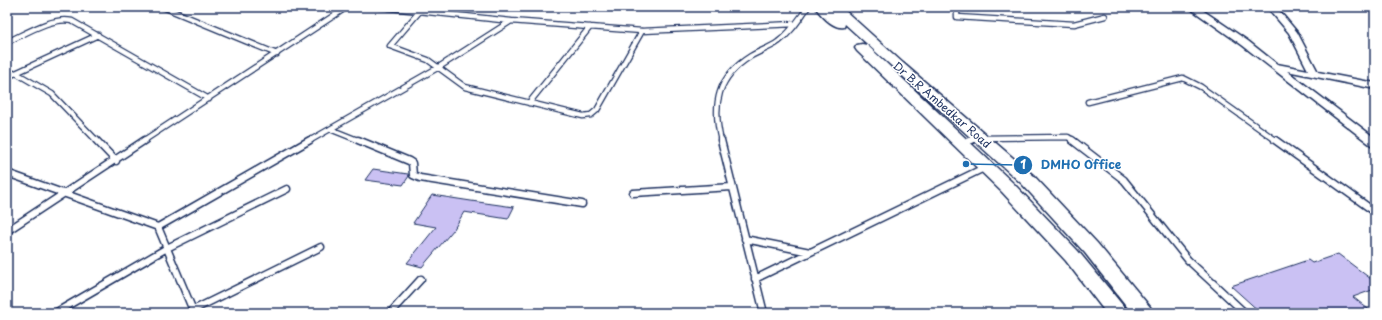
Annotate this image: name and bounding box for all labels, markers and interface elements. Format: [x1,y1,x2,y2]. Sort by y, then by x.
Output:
street label: Dr B.R Ambedkar Road [890,57,995,152]
callout: DMHO Office [1013,153,1130,177]
text: 1 [1020,155,1026,173]
text: DMHO Office [1041,155,1122,173]

